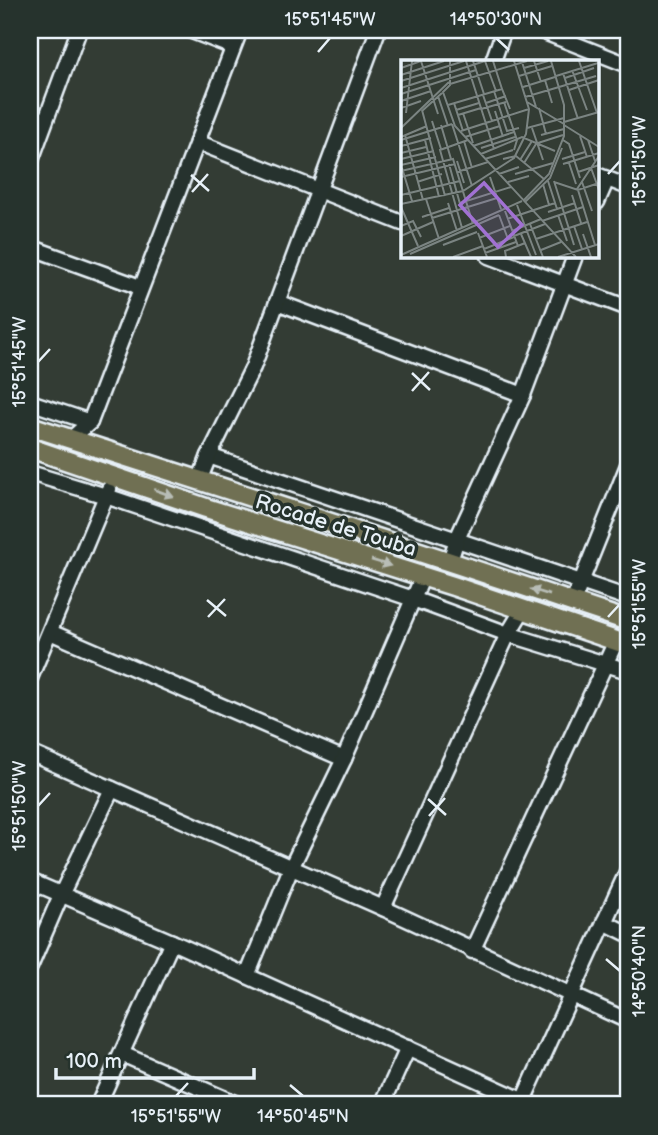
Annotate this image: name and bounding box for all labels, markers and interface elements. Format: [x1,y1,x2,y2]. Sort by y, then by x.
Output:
text: 15°51'45"W [284,9,376,30]
text: 14°50'30"N [450,9,542,30]
inset map [401,60,598,257]
text: 15°51'50"W [629,115,650,206]
text: 15°51'45"W [9,316,30,408]
one-way arrow [154,488,175,499]
street label: Rocade de Touba [252,489,419,562]
one-way arrow [370,558,391,568]
text: 15°51'55"W [629,558,650,649]
one-way arrow [529,587,550,597]
text: 15°51'50"W [9,760,30,851]
text: 14°50'40"N [629,925,650,1017]
scale bar [56,1037,254,1081]
text: 100 m [66,1049,122,1074]
text: 15°51'55"W [131,1106,222,1127]
text: 14°50'45"N [257,1106,349,1127]

